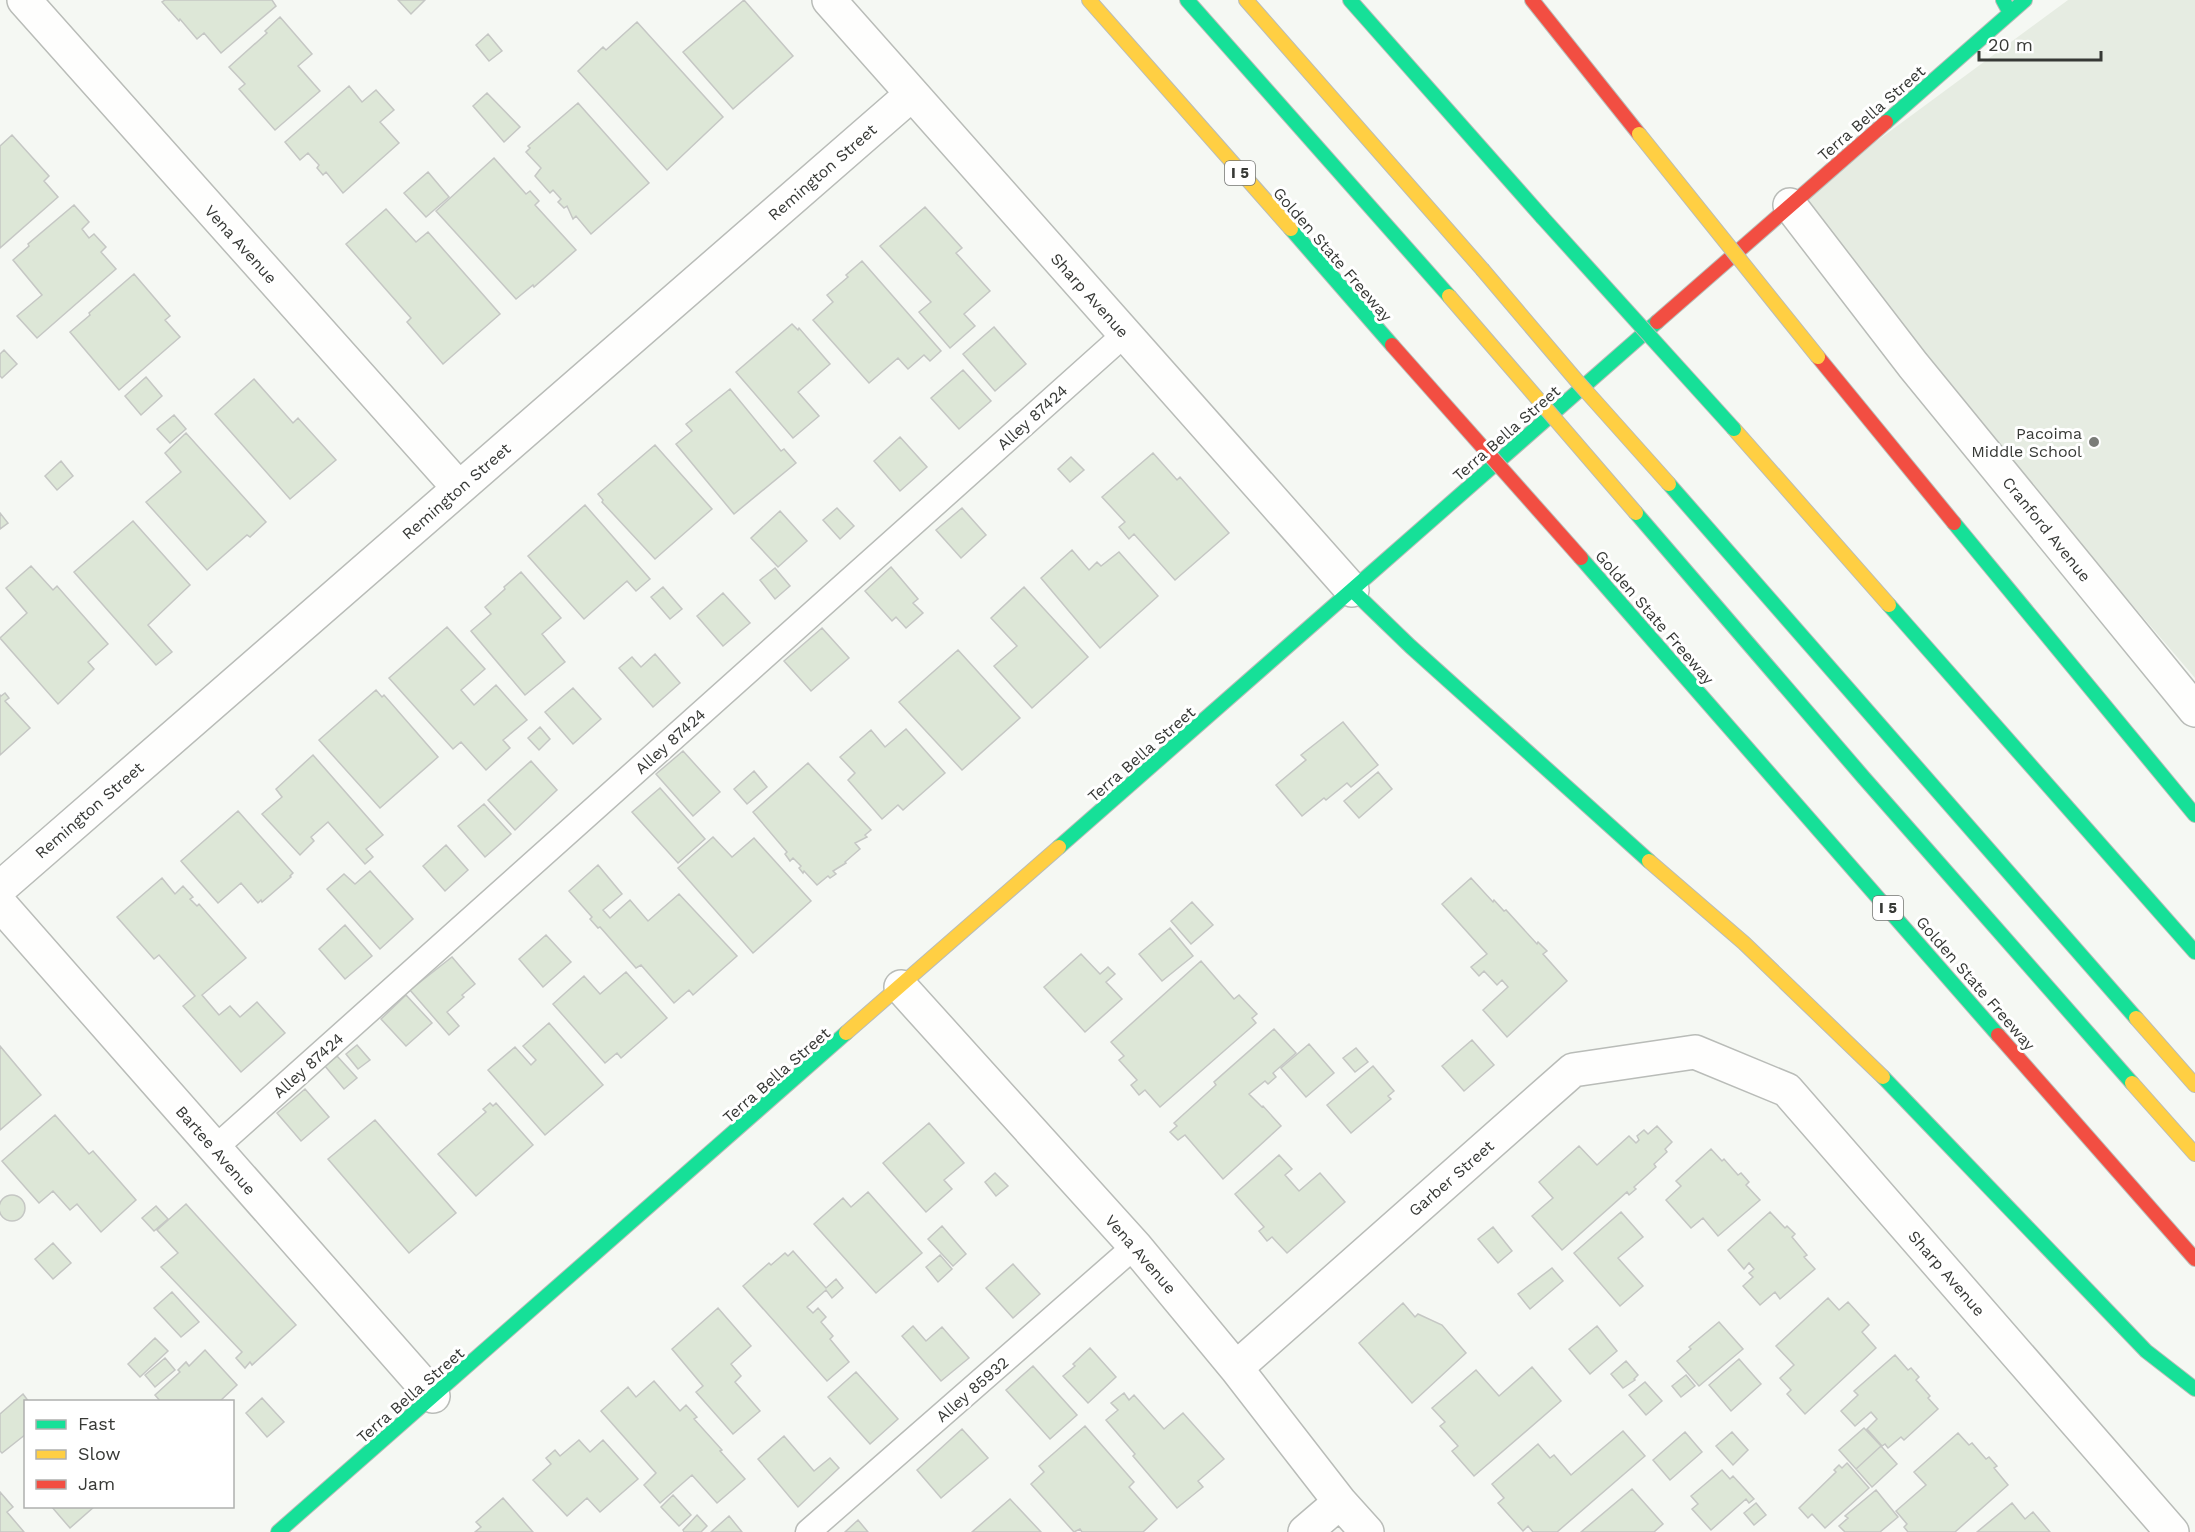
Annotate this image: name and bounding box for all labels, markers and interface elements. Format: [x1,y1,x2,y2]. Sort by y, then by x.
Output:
scale bar [1979,24,2100,62]
text: 20 m [1988,34,2033,55]
street label: Terra Bella Street [1814,61,1929,165]
street label: Remington Street [764,120,881,225]
road number: I 5 [1225,161,1255,185]
street label: Golden State Freeway [1269,183,1397,326]
street label: Vena Avenue [200,201,281,287]
street label: Sharp Avenue [1047,249,1133,342]
street label: Alley 87424 [993,381,1072,454]
street label: Terra Bella Street [1449,381,1564,485]
place label: Pacoima Middle School [1971,424,2082,461]
marker: Pacoima Middle School [2087,435,2101,449]
street label: Remington Street [398,439,515,544]
street label: Cranford Avenue [1998,473,2095,586]
street label: Golden State Freeway [1591,546,1719,689]
street label: Terra Bella Street [1084,702,1199,806]
street label: Alley 87424 [631,705,710,778]
street label: Remington Street [31,758,148,863]
road number: I 5 [1873,896,1903,920]
street label: Golden State Freeway [1912,912,2040,1055]
street label: Terra Bella Street [719,1023,834,1127]
street label: Alley 87424 [269,1029,348,1102]
street label: Bartee Avenue [172,1102,260,1199]
street label: Garber Street [1405,1136,1498,1220]
street label: Vena Avenue [1101,1211,1180,1298]
street label: Sharp Avenue [1904,1227,1989,1320]
street label: Terra Bella Street [353,1343,468,1447]
street label: Alley 85932 [932,1353,1012,1426]
legend [24,1400,234,1508]
text: Fast [78,1413,116,1434]
text: Slow [78,1443,121,1464]
text: Jam [78,1473,115,1494]

